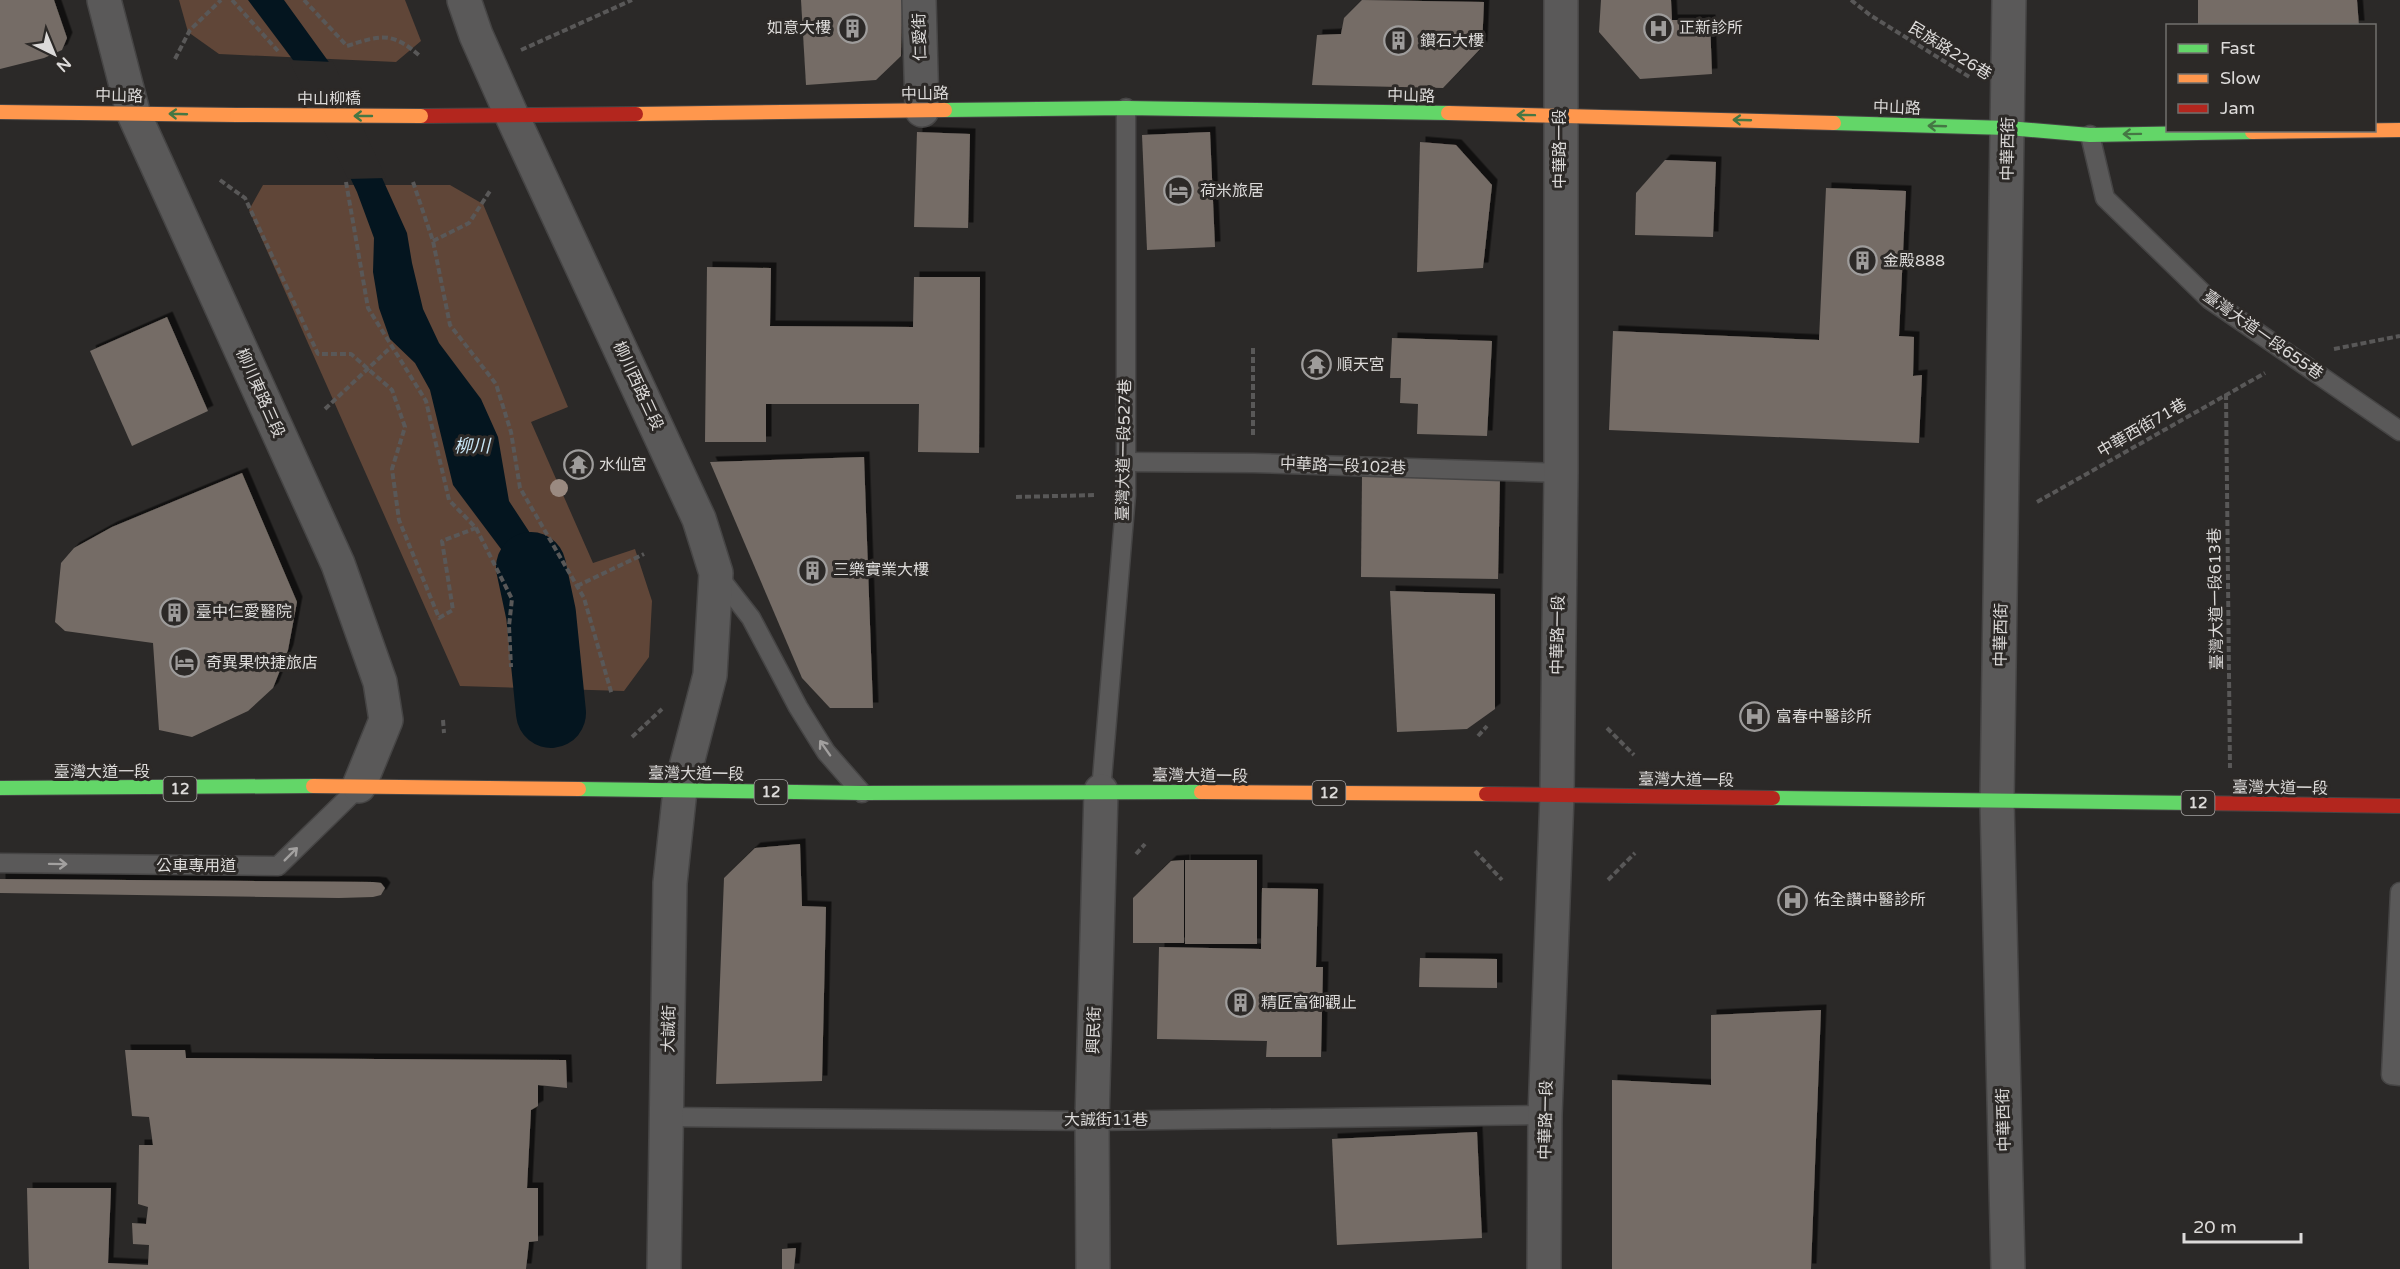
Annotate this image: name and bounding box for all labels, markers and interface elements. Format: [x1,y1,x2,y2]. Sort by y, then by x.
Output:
building icon: 如意大樓 [836,12,868,44]
hospital icon: 正新診所 [1642,12,1674,44]
street label: 仁愛街 [909,13,931,61]
place label: 如意大樓 [767,18,831,38]
place label: 正新診所 [1679,18,1743,38]
street label: 民族路226巷 [1905,18,1995,84]
north arrow [24,24,84,84]
legend [2166,24,2376,132]
building icon: 鑽石大樓 [1383,25,1415,57]
place label: 鑽石大樓 [1420,31,1484,51]
text: Fast [2220,37,2255,59]
text: N [52,53,75,76]
text: Slow [2220,67,2261,89]
street label: 中山路 [901,84,949,104]
street label: 中山路 [95,86,143,106]
street label: 中山路 [1387,86,1435,106]
street label: 中山柳橋 [297,89,361,109]
street label: 中山路 [1873,97,1921,119]
text: Jam [2220,97,2255,119]
one-way arrow [169,108,189,119]
one-way arrow [1517,109,1537,120]
street label: 中華路一段 [1550,109,1570,189]
one-way arrow [353,110,373,122]
one-way arrow [1732,115,1752,126]
street label: 中華西街 [1997,117,2019,181]
one-way arrow [1927,120,1947,132]
one-way arrow [2122,128,2142,140]
hotel icon: 荷米旅居 [1163,175,1195,207]
place label: 荷米旅居 [1200,181,1264,201]
building icon: 金殿888 [1846,245,1878,277]
place label: 金殿888 [1883,251,1945,271]
street label: 臺灣大道一段655巷 [2199,286,2327,384]
street label: 柳川西路三段 [609,338,667,434]
street label: 柳川東路三段 [231,345,289,441]
temple icon: 順天宮 [1300,349,1332,381]
place label: 順天宮 [1337,355,1385,375]
street label: 臺灣大道一段527巷 [1113,379,1135,521]
street label: 中華西街71巷 [2094,394,2190,462]
water label: 柳川 [454,435,492,457]
temple icon: 水仙宮 [562,449,594,481]
street label: 中華路一段102巷 [1280,454,1406,478]
place label: 水仙宮 [599,455,647,475]
street label: 臺灣大道一段613巷 [2205,528,2227,670]
building icon: 三樂實業大樓 [796,554,828,586]
place label: 三樂實業大樓 [833,560,929,580]
street label: 中華路一段 [1547,595,1569,675]
building icon: 臺中仁愛醫院 [159,596,191,628]
place label: 臺中仁愛醫院 [196,602,292,622]
street label: 中華西街 [1990,603,2012,667]
hotel icon: 奇異果快捷旅店 [169,647,201,679]
place label: 奇異果快捷旅店 [206,653,318,673]
hospital icon: 富春中醫診所 [1739,701,1771,733]
place label: 富春中醫診所 [1776,707,1872,727]
one-way arrow [819,741,831,757]
street label: 臺灣大道一段 [54,762,150,782]
street label: 臺灣大道一段 [648,763,744,785]
street label: 臺灣大道一段 [1152,765,1248,787]
street label: 臺灣大道一段 [1638,769,1734,791]
road number: 12 [164,777,196,801]
street label: 臺灣大道一段 [2232,777,2328,799]
road number: 12 [754,780,788,804]
road number: 12 [1312,781,1346,805]
road number: 12 [2182,791,2214,815]
one-way arrow [283,847,298,862]
street label: 公車專用道 [156,856,236,876]
one-way arrow [48,859,68,870]
hospital icon: 佑全讚中醫診所 [1777,884,1809,916]
place label: 佑全讚中醫診所 [1814,890,1926,910]
building icon: 精匠富御觀止 [1224,987,1256,1019]
place label: 精匠富御觀止 [1261,993,1357,1013]
street label: 大誠街 [659,1005,679,1053]
street label: 興民街 [1083,1006,1105,1054]
street label: 中華路一段 [1535,1080,1557,1160]
street label: 中華西街 [1993,1088,2015,1152]
street label: 大誠街11巷 [1064,1110,1148,1130]
scale bar [2184,1206,2301,1244]
text: 20 m [2193,1216,2237,1238]

